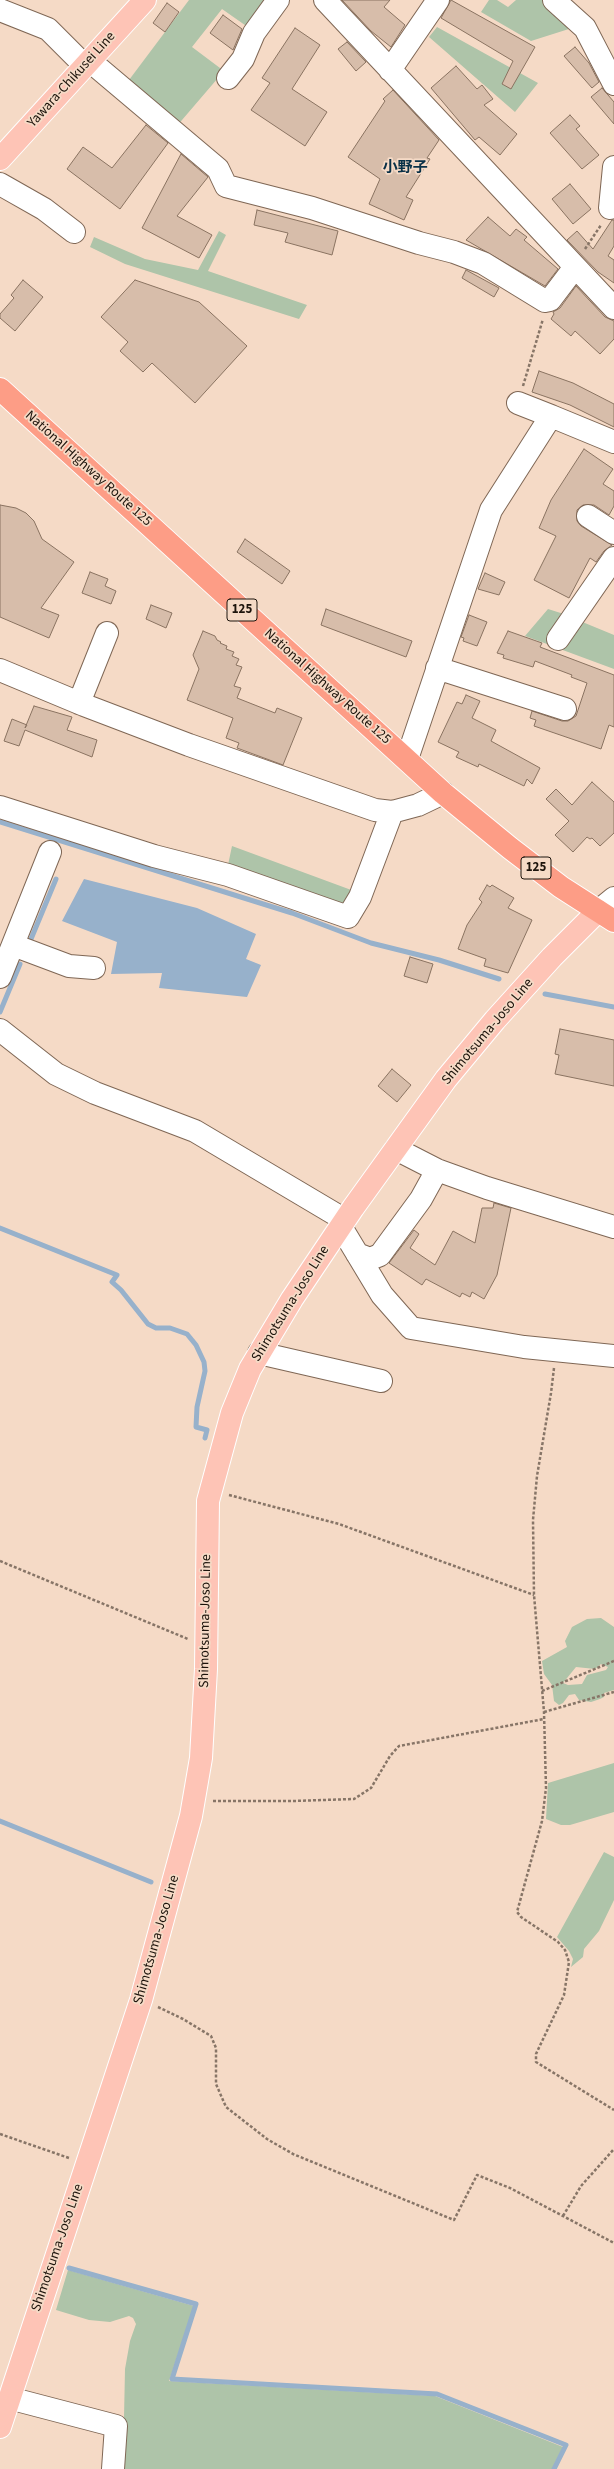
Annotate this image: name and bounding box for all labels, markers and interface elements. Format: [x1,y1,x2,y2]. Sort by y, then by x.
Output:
street label: Yawara-Chikusei Line [25,29,119,131]
district label: 小野子 [383,160,427,178]
street label: National Highway Route 125 [21,408,155,530]
road number: 125 [227,599,257,621]
street label: National Highway Route 125 [260,626,394,748]
road number: 125 [521,857,551,879]
street label: Shimotsuma-Joso Line [439,975,537,1089]
street label: Shimotsuma-Joso Line [248,1243,334,1365]
street label: Shimotsuma-Joso Line [196,1554,216,1688]
street label: Shimotsuma-Joso Line [131,1873,183,2007]
street label: Shimotsuma-Joso Line [28,2182,88,2314]

